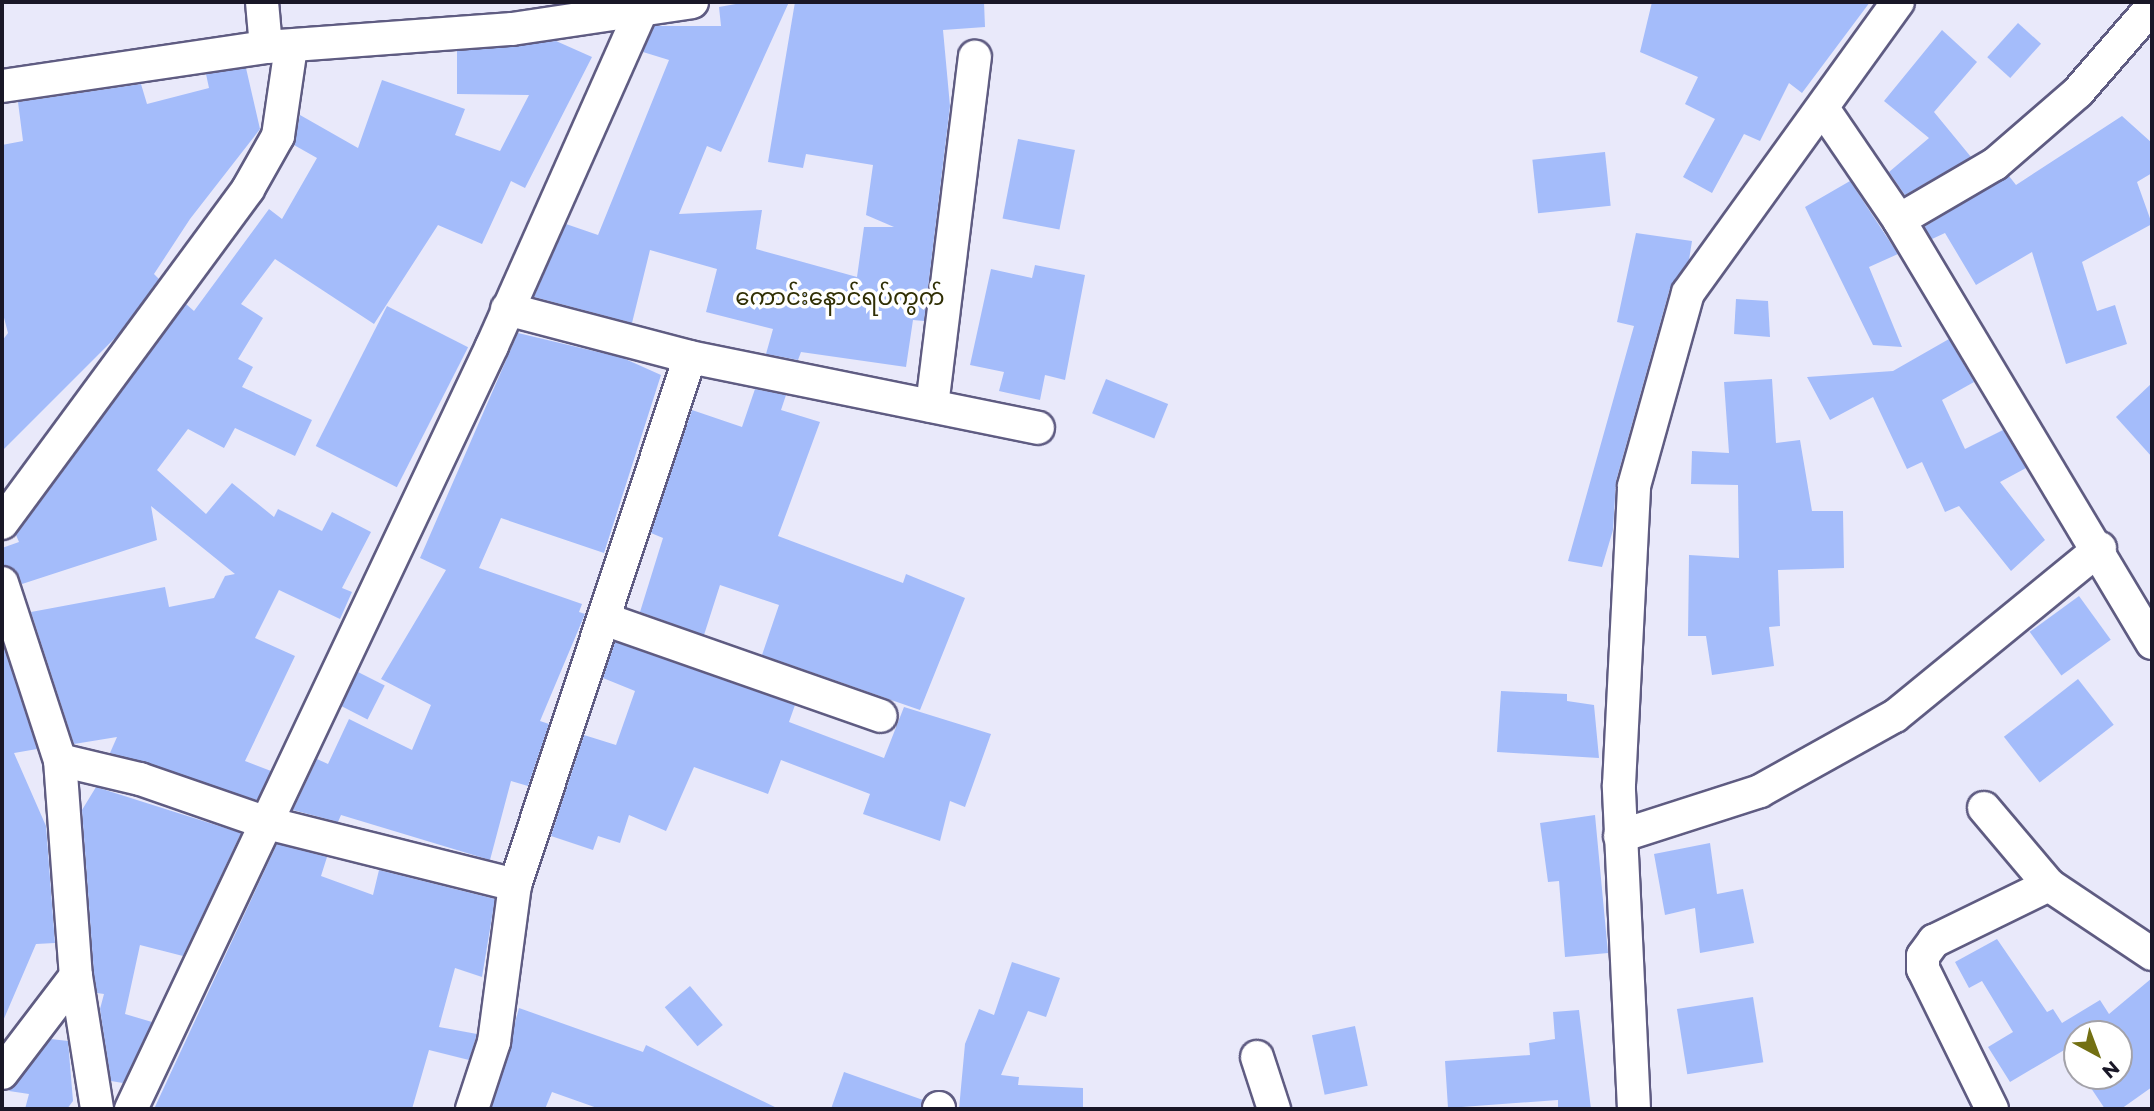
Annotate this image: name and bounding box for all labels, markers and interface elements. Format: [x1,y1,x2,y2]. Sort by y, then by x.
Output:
district label: ကောင်းနောင်ရပ်ကွက် [735,283,945,311]
north arrow [2063,1020,2133,1090]
text: N [2097,1056,2124,1083]

